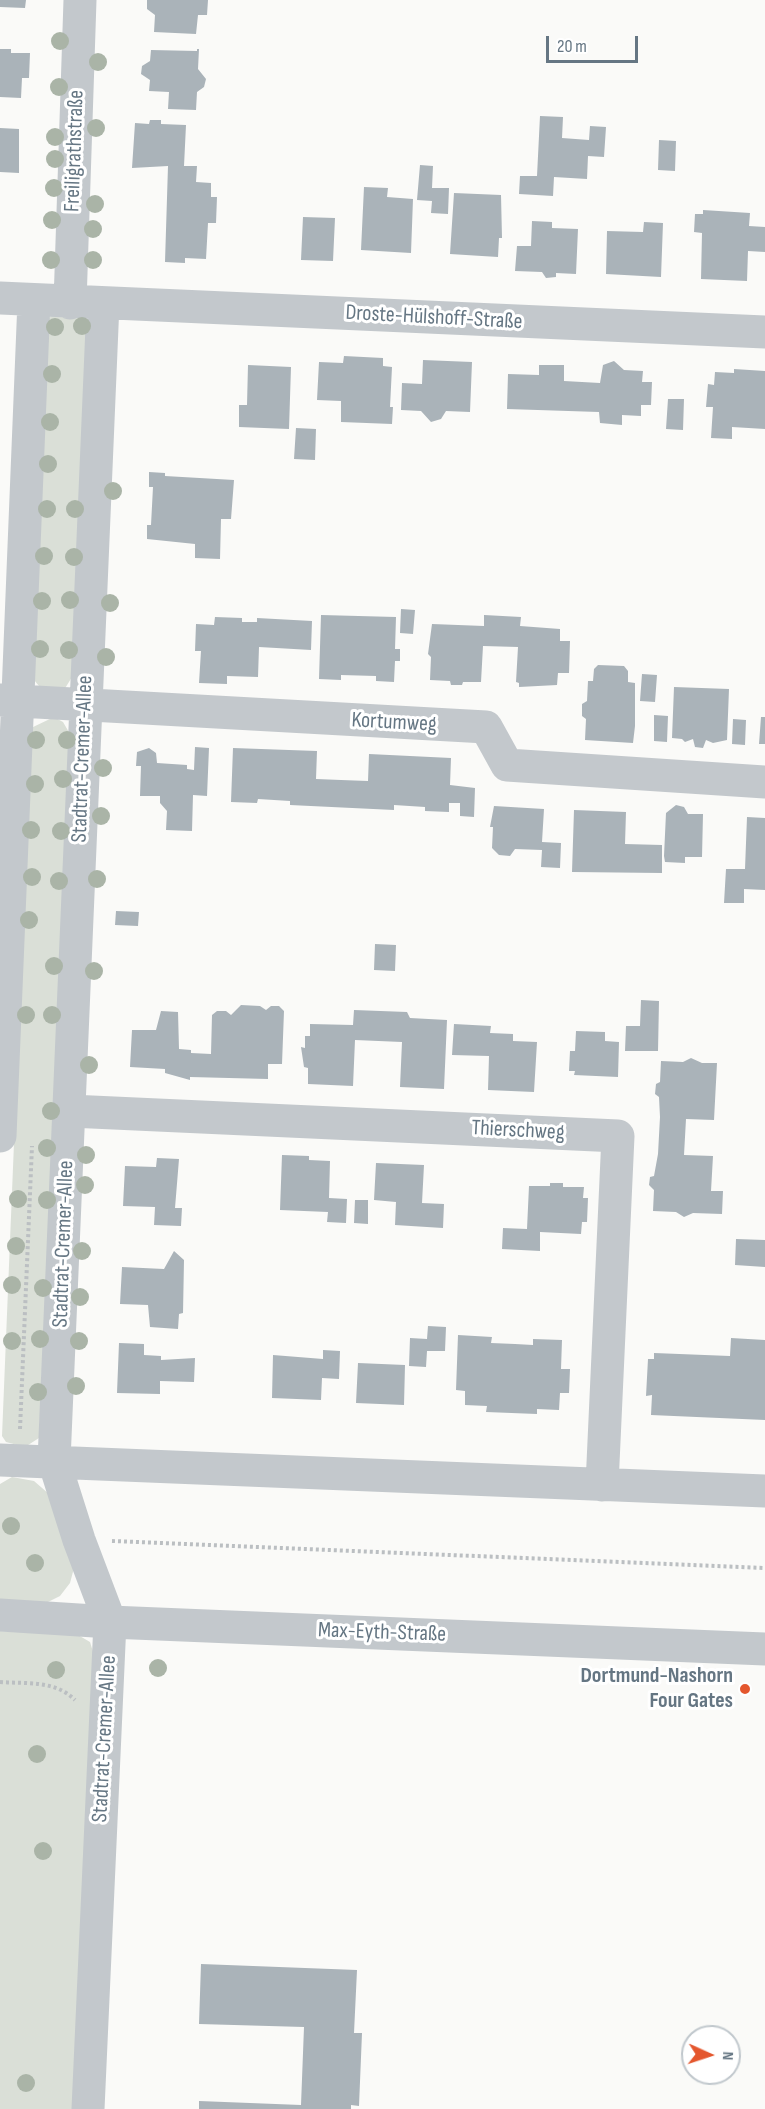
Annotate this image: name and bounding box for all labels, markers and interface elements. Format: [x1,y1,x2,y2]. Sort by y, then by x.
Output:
scale bar [549,24,640,62]
text: 20 m [557,36,587,57]
street label: Freiligrathstraße [60,89,90,213]
street label: Droste-Hülshoff-Straße [345,300,523,336]
street label: Stadtrat-Cremer-Allee [67,675,99,843]
street label: Kortumweg [351,708,437,738]
street label: Thierschweg [471,1115,565,1147]
street label: Stadtrat-Cremer-Allee [48,1160,80,1328]
street label: Max-Eyth-Straße [317,1618,447,1648]
street label: Stadtrat-Cremer-Allee [87,1655,123,1823]
place label: Dortmund-Nashorn Four Gates [580,1663,733,1714]
marker: Dortmund-Nashorn Four Gates [738,1682,752,1696]
north arrow [681,2025,741,2085]
text: N [718,2051,737,2061]

